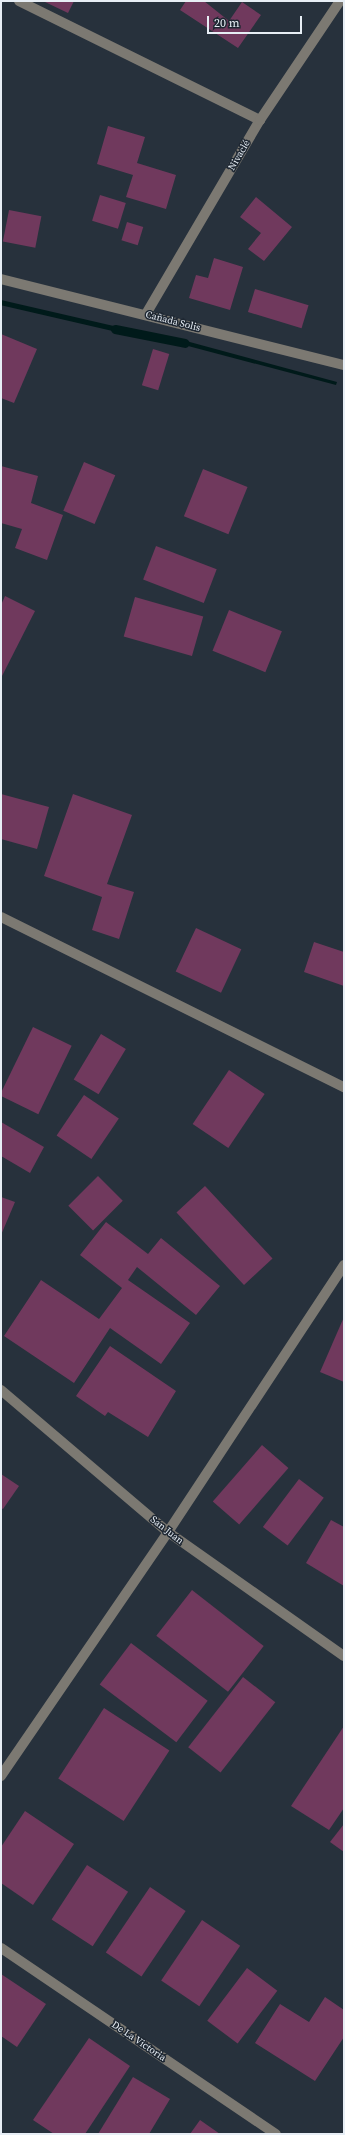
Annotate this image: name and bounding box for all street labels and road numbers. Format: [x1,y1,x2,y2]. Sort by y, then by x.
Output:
street label: Nivaclé [226,138,252,172]
street label: Cañada Solis [144,308,202,334]
street label: San Juan [148,1513,186,1547]
street label: De La Victoria [109,2018,169,2064]

